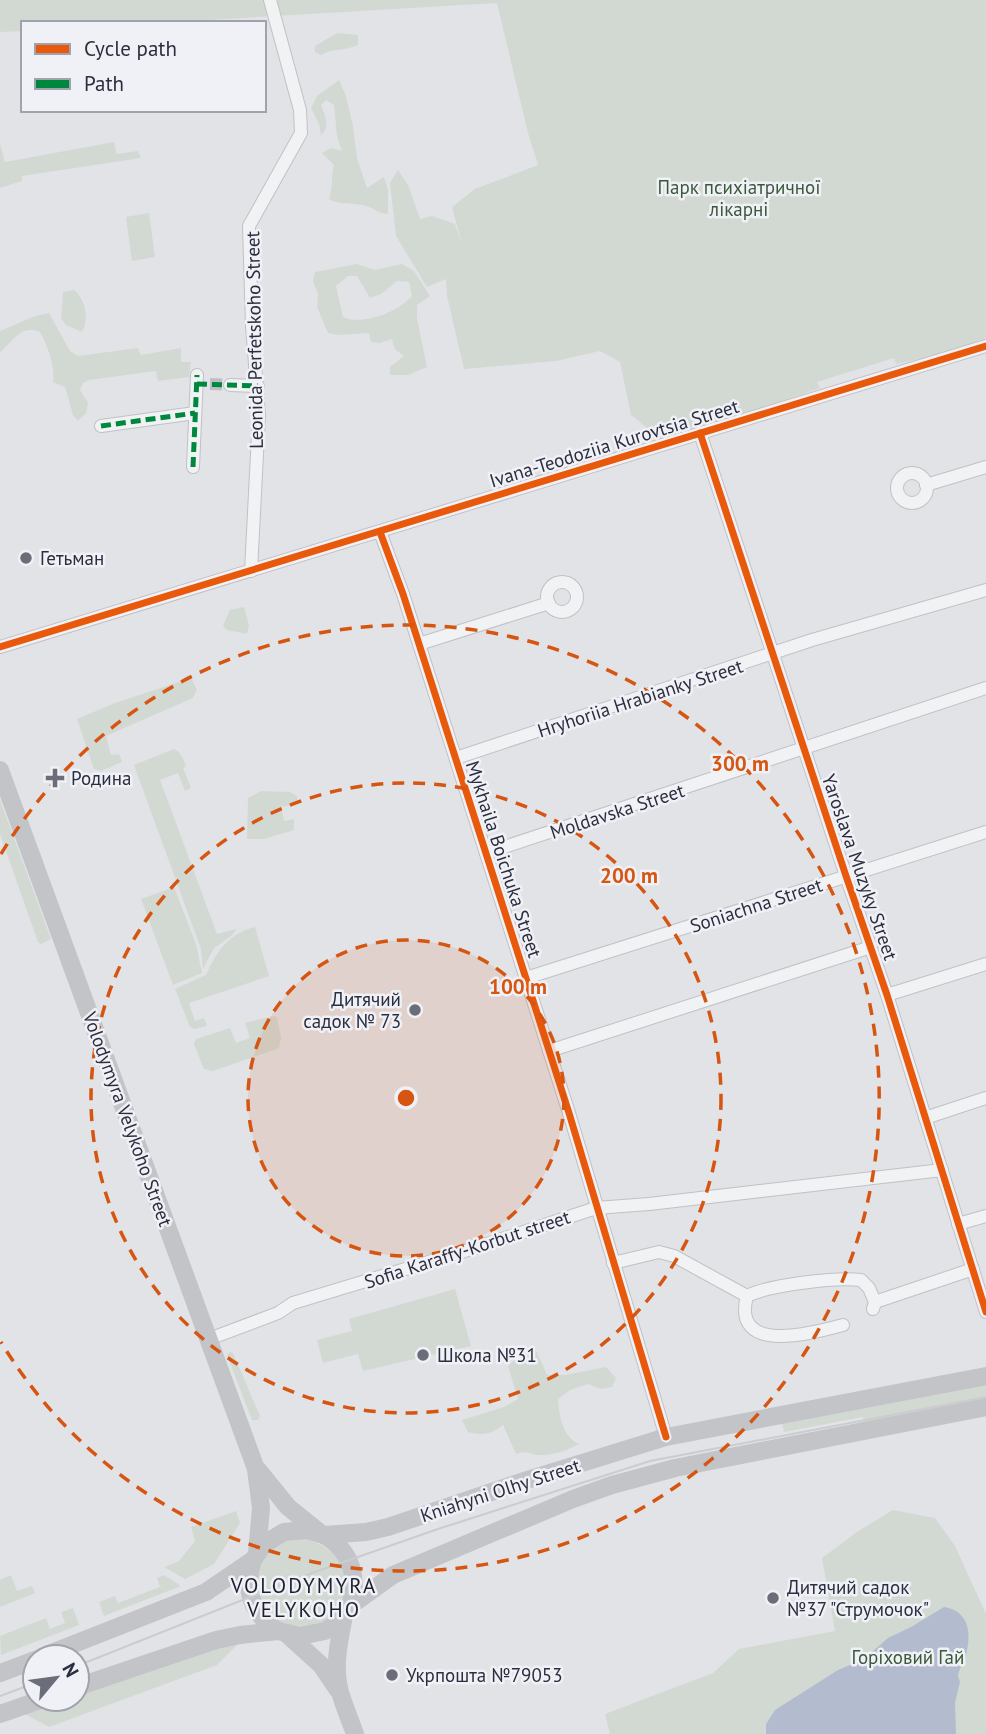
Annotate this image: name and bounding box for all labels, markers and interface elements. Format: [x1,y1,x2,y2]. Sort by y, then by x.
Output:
legend [21,21,266,112]
text: Cycle path [84,35,177,62]
text: Path [84,70,124,97]
park label: Парк психіатричної лікарні [657,175,821,221]
street label: Leonida Perfetskoho Street [240,230,268,449]
street label: Ivana-Teodoziia Kurovtsia Street [486,393,742,492]
place label: Гетьман [40,546,104,570]
marker: Гетьман [18,550,34,566]
street label: Hryhoriia Hrabianky Street [534,653,746,743]
text: 300 m [711,750,769,777]
street label: Mykhaila Boichuka Street [461,758,547,961]
place label: Родина [71,766,131,790]
marker: Родина [45,768,65,788]
street label: Yaroslava Muzyky Street [817,771,903,964]
street label: Moldavska Street [547,778,688,844]
text: 200 m [600,862,658,889]
street label: Soniachna Street [687,872,826,938]
text: 100 m [489,973,547,1000]
place label: Дитячий садок № 73 [303,987,401,1033]
marker: Дитячий садок № 73 [407,1002,423,1018]
street label: Volodymyra Velykoho Street [78,1008,178,1230]
centre of rings [394,1086,418,1110]
street label: Sofia Karaffy-Korbut street [361,1204,573,1294]
place label: Школа №31 [437,1343,537,1367]
marker: Школа №31 [415,1347,431,1363]
street label: Kniahyni Olhy Street [417,1453,583,1527]
district label: VOLODYMYRA VELYKOHO [230,1572,377,1623]
place label: Дитячий садок №37 "Струмочок" [787,1575,929,1621]
marker: Дитячий садок №37 "Струмочок" [765,1590,781,1606]
north arrow [21,1643,91,1713]
park label: Горіховий Гай [852,1645,964,1669]
text: N [57,1658,84,1681]
place label: Укрпошта №79053 [406,1663,563,1687]
marker: Укрпошта №79053 [384,1667,400,1683]

